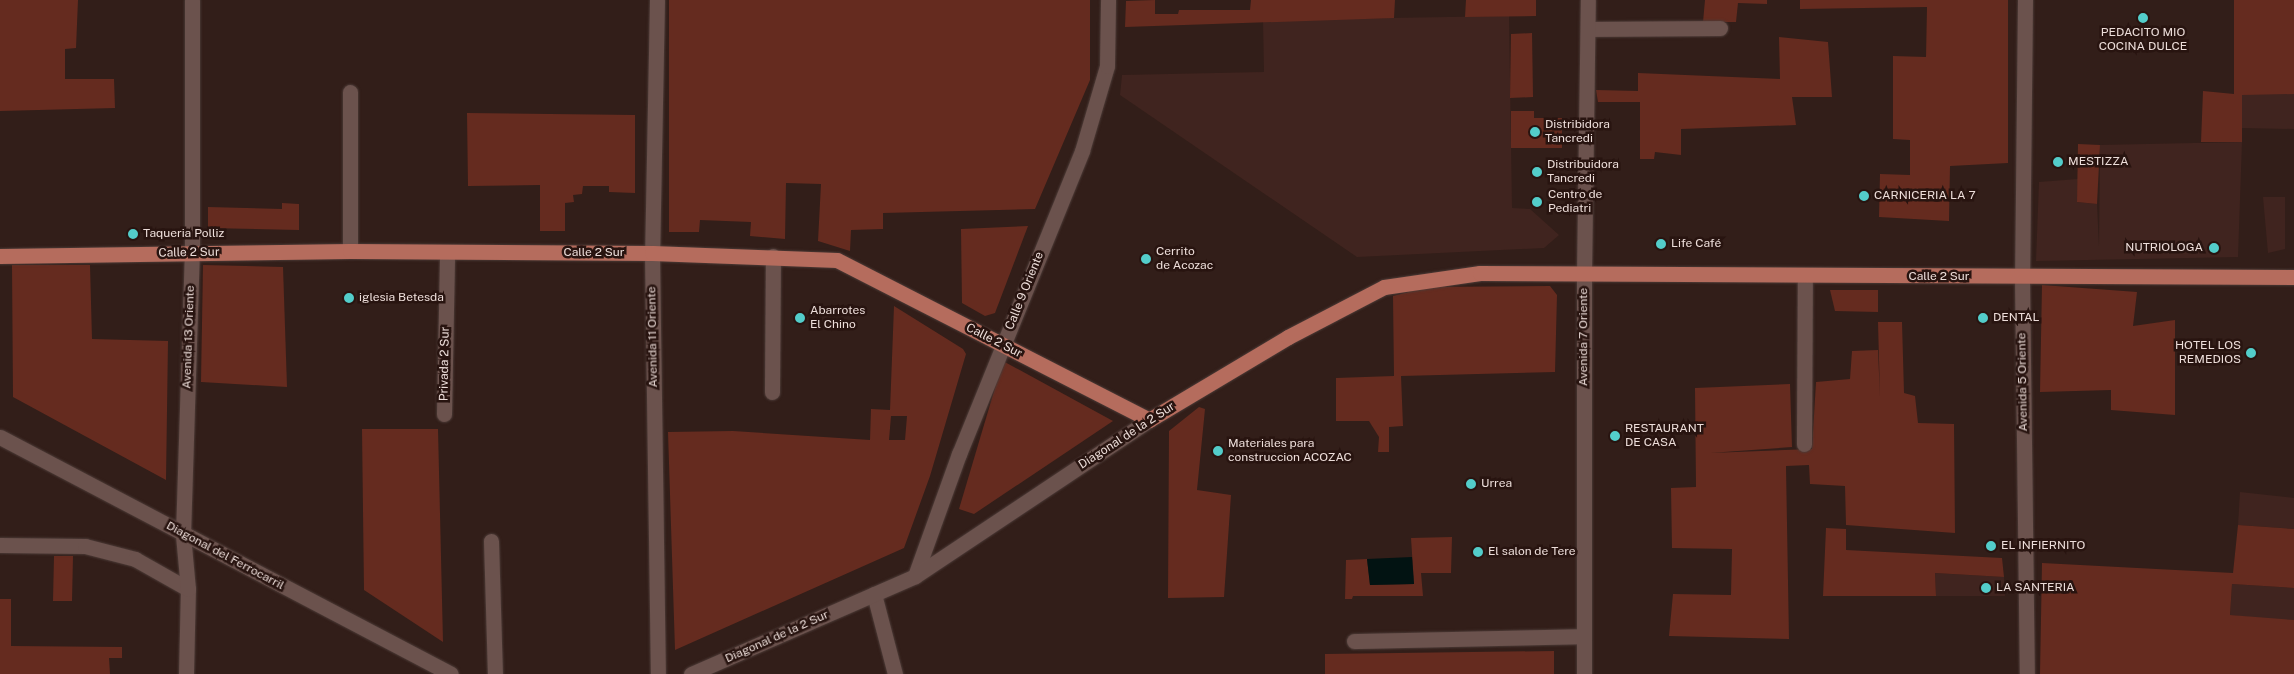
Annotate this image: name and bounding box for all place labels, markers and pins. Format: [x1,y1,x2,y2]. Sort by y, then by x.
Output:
marker: PEDACITO MIO COCINA DULCE [2137,12,2149,24]
place label: PEDACITO MIO COCINA DULCE [2099,26,2187,54]
place label: Distribidora Tancredi [1545,118,1610,146]
marker: Distribidora Tancredi [1529,126,1541,138]
place label: MESTIZZA [2068,155,2129,169]
marker: MESTIZZA [2052,156,2064,168]
place label: Distribuidora Tancredi [1547,158,1619,186]
marker: Distribuidora Tancredi [1531,166,1543,178]
place label: Centro de Pediatri [1548,188,1603,216]
place label: CARNICERIA LA 7 [1874,189,1976,203]
marker: CARNICERIA LA 7 [1858,190,1870,202]
marker: Centro de Pediatri [1530,195,1544,209]
place label: Taqueria Polliz [143,227,224,241]
marker: Taqueria Polliz [127,228,139,240]
place label: Life Café [1671,237,1721,251]
marker: Life Café [1655,238,1667,250]
place label: NUTRIOLOGA [2125,241,2203,255]
marker: NUTRIOLOGA [2207,241,2221,255]
place label: Cerrito de Acozac [1156,245,1213,273]
marker: Cerrito de Acozac [1140,253,1152,265]
place label: iglesia Betesda [359,291,444,305]
marker: iglesia Betesda [343,292,355,304]
place label: Abarrotes El Chino [810,304,865,332]
place label: DENTAL [1993,311,2039,325]
marker: Abarrotes El Chino [794,312,806,324]
marker: DENTAL [1977,312,1989,324]
place label: HOTEL LOS REMEDIOS [2175,339,2241,367]
marker: HOTEL LOS REMEDIOS [2245,347,2257,359]
place label: RESTAURANT DE CASA [1625,422,1704,450]
marker: RESTAURANT DE CASA [1609,430,1621,442]
place label: Materiales para construccion ACOZAC [1228,437,1352,465]
marker: Materiales para construccion ACOZAC [1212,445,1224,457]
place label: Urrea [1481,477,1512,491]
marker: Urrea [1465,478,1477,490]
place label: EL INFIERNITO [2001,539,2085,553]
marker: EL INFIERNITO [1985,540,1997,552]
place label: El salon de Tere [1488,545,1576,559]
marker: El salon de Tere [1472,546,1484,558]
place label: LA SANTERIA [1996,581,2075,595]
marker: LA SANTERIA [1980,582,1992,594]

